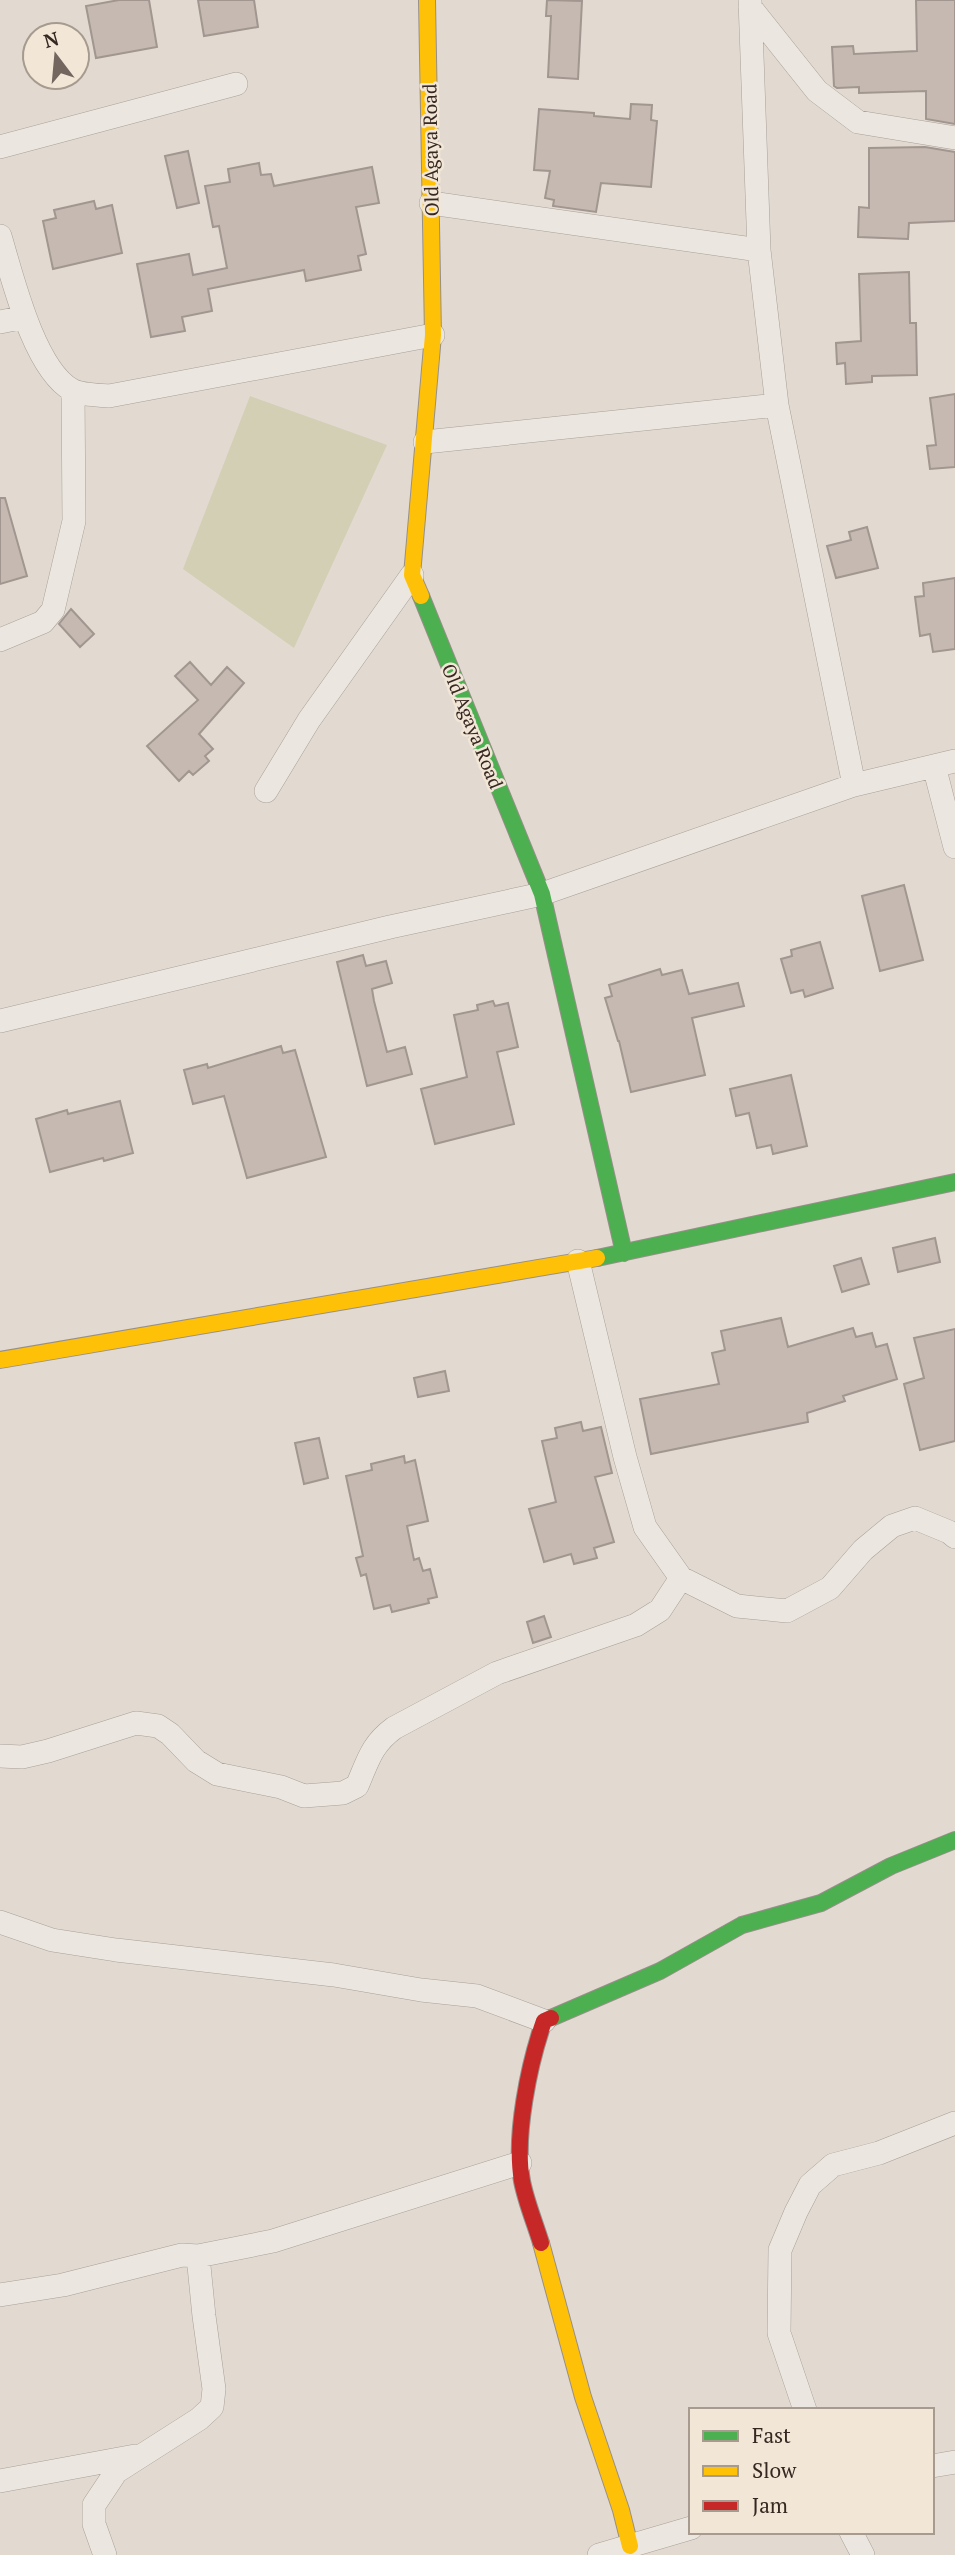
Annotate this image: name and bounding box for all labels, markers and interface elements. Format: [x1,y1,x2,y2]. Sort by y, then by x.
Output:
north arrow [21,21,91,91]
text: N [41,25,62,53]
street label: Old Agaya Road [416,83,444,217]
street label: Old Agaya Road [437,660,510,793]
legend [689,2408,934,2534]
text: Fast [752,2421,791,2449]
text: Slow [752,2456,797,2484]
text: Jam [752,2491,788,2519]

